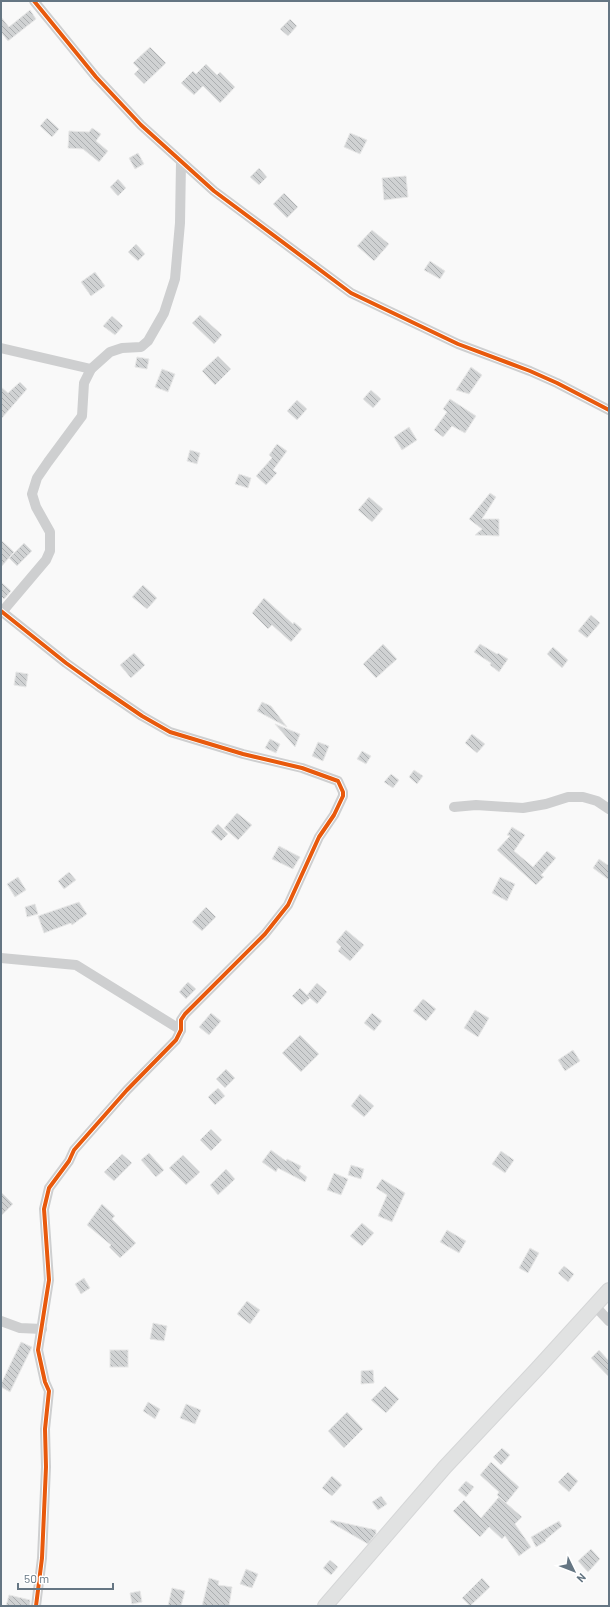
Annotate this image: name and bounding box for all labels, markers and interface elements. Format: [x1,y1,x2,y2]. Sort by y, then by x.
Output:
north arrow [554,1551,594,1591]
scale bar [18,1565,113,1591]
text: 50 m [24,1571,49,1585]
text: N [574,1571,589,1585]

